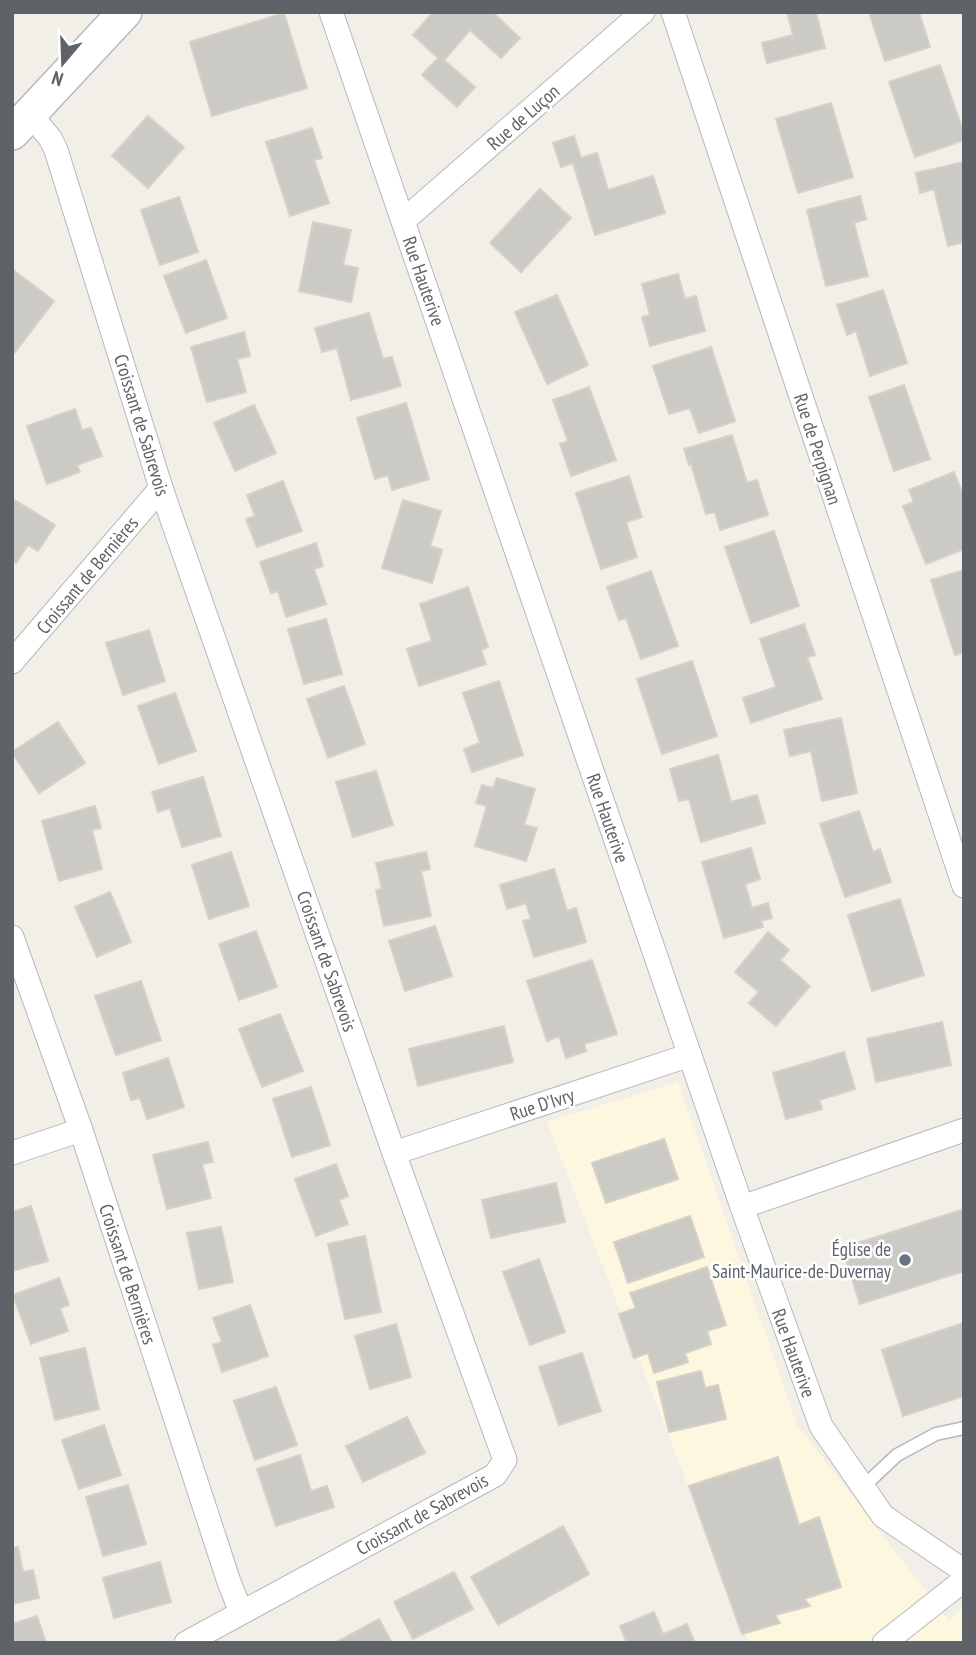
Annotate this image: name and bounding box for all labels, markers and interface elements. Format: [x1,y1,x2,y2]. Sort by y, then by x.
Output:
north arrow [28,28,98,98]
text: N [49,66,66,92]
street label: Rue de Luçon [482,79,564,155]
street label: Rue Hauterive [398,233,450,329]
street label: Croissant de Sabrevois [109,351,175,499]
street label: Rue de Perpignan [789,390,847,508]
street label: Croissant de Bernières [31,511,143,639]
street label: Rue Hauterive [582,770,634,866]
street label: Croissant de Sabrevois [292,888,362,1034]
street label: Rue D'Ivry [507,1082,578,1126]
street label: Croissant de Bernières [94,1201,162,1347]
place label: Église de Saint-Maurice-de-Duvernay [712,1237,892,1283]
marker: Église de Saint-Maurice-de-Duvernay [897,1252,913,1268]
street label: Rue Hauterive [767,1305,821,1401]
street label: Croissant de Sabrevois [352,1468,492,1560]

